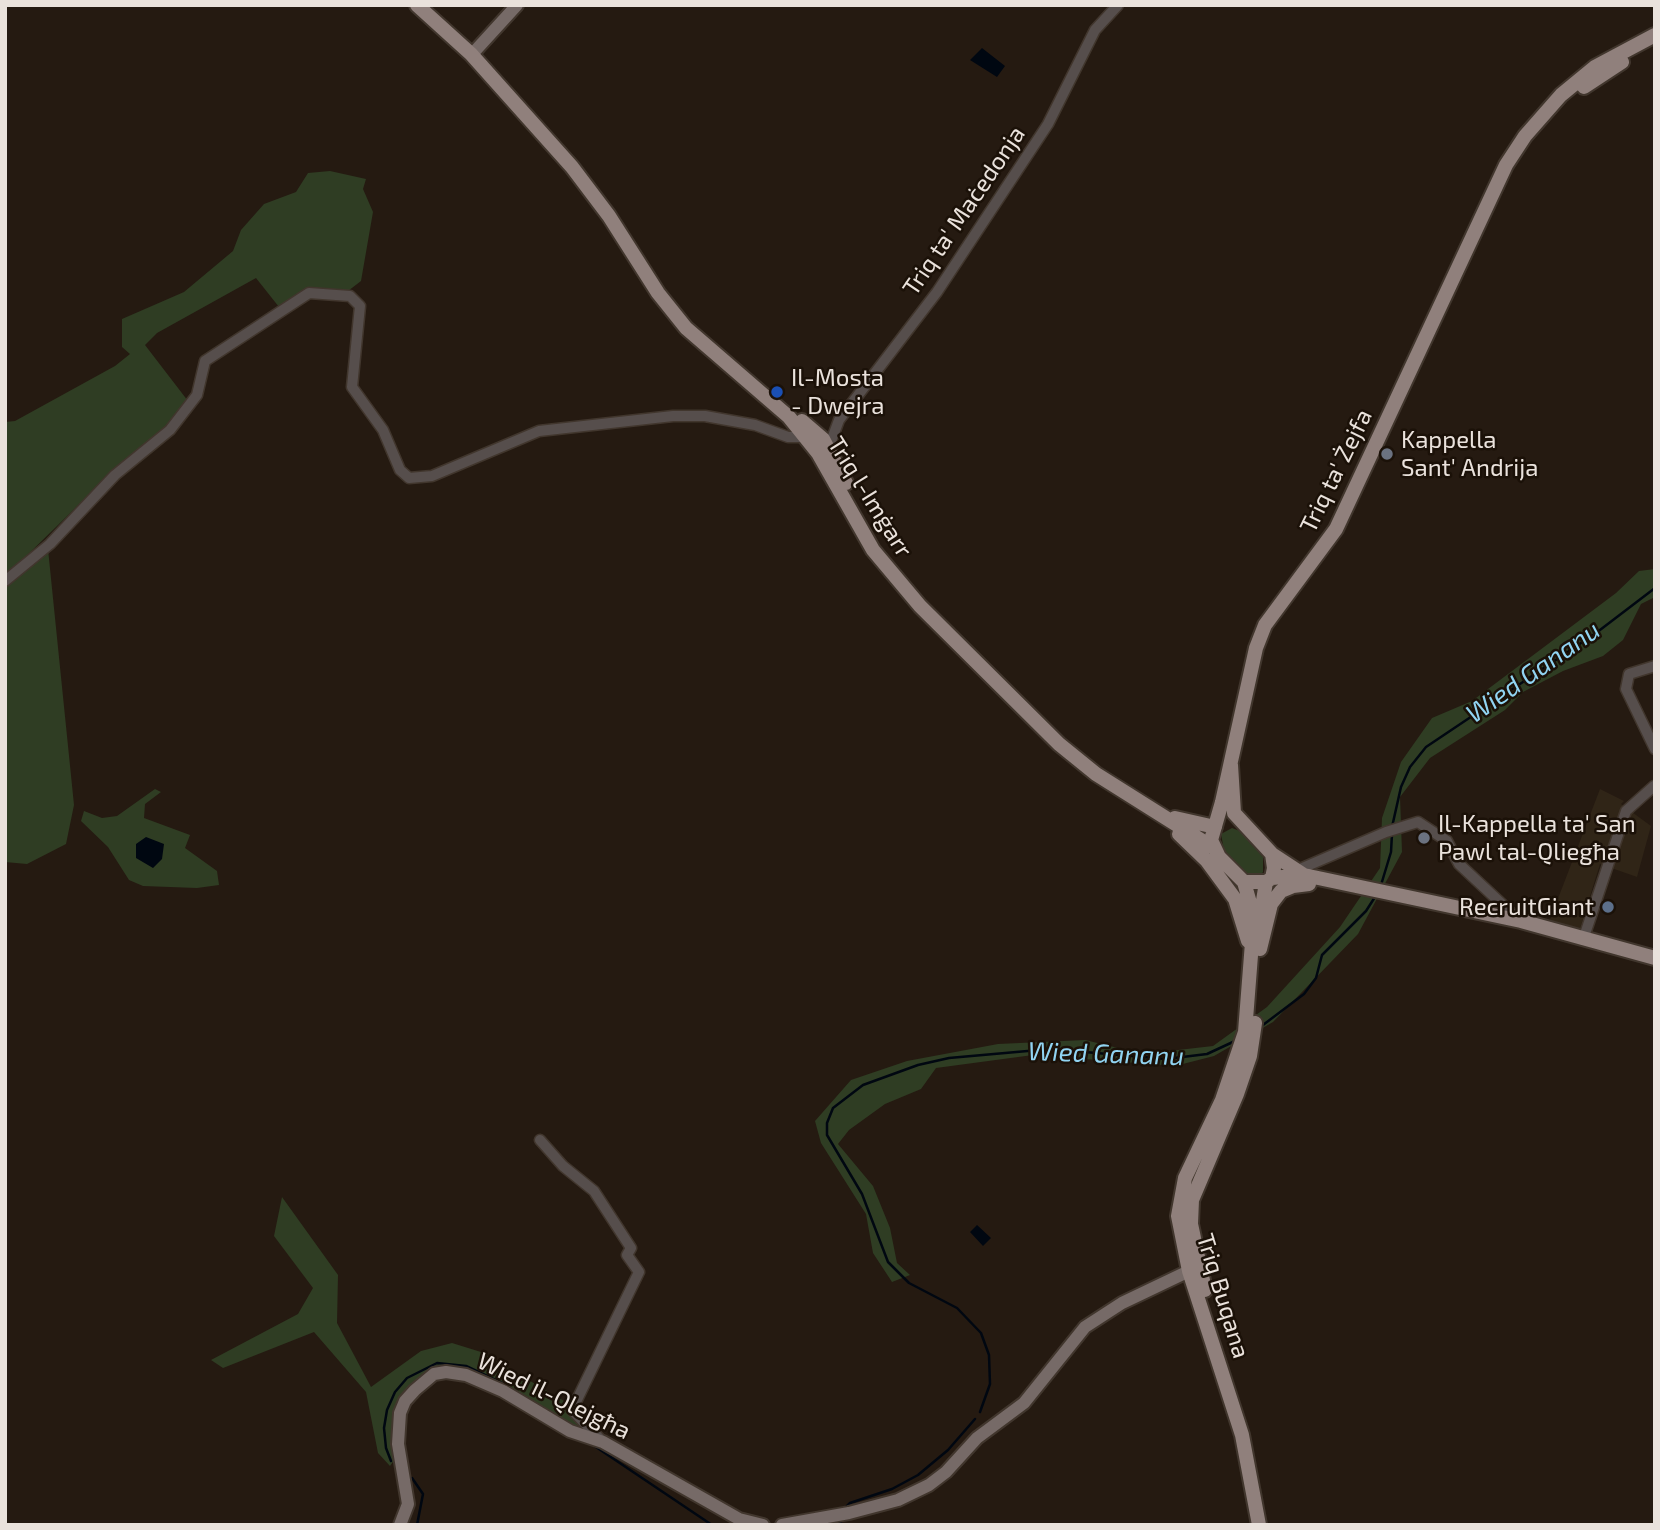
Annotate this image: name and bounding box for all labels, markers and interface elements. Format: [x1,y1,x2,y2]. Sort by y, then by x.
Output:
street label: Triq ta' Maċedonja [897,121,1031,301]
place label: Il-Mosta - Dwejra [791,364,884,420]
marker: Il-Mosta - Dwejra [769,384,785,400]
street label: Triq ta' Żejfa [1294,405,1378,537]
place label: Kappella Sant' Andrija [1401,426,1538,482]
street label: Triq l-Imġarr [822,431,918,563]
marker: Kappella Sant' Andrija [1379,446,1395,462]
water label: Wied Gananu [1460,614,1606,730]
place label: Il-Kappella ta' San Pawl tal-Qliegħa [1438,810,1636,866]
marker: Il-Kappella ta' San Pawl tal-Qliegħa [1416,830,1432,846]
place label: RecruitGiant [1459,893,1594,921]
marker: RecruitGiant [1600,899,1616,915]
water label: Wied Gananu [1027,1036,1185,1072]
street label: Triq Buqana [1190,1230,1256,1362]
street label: Wied il-Qlejgħa [473,1347,635,1445]

